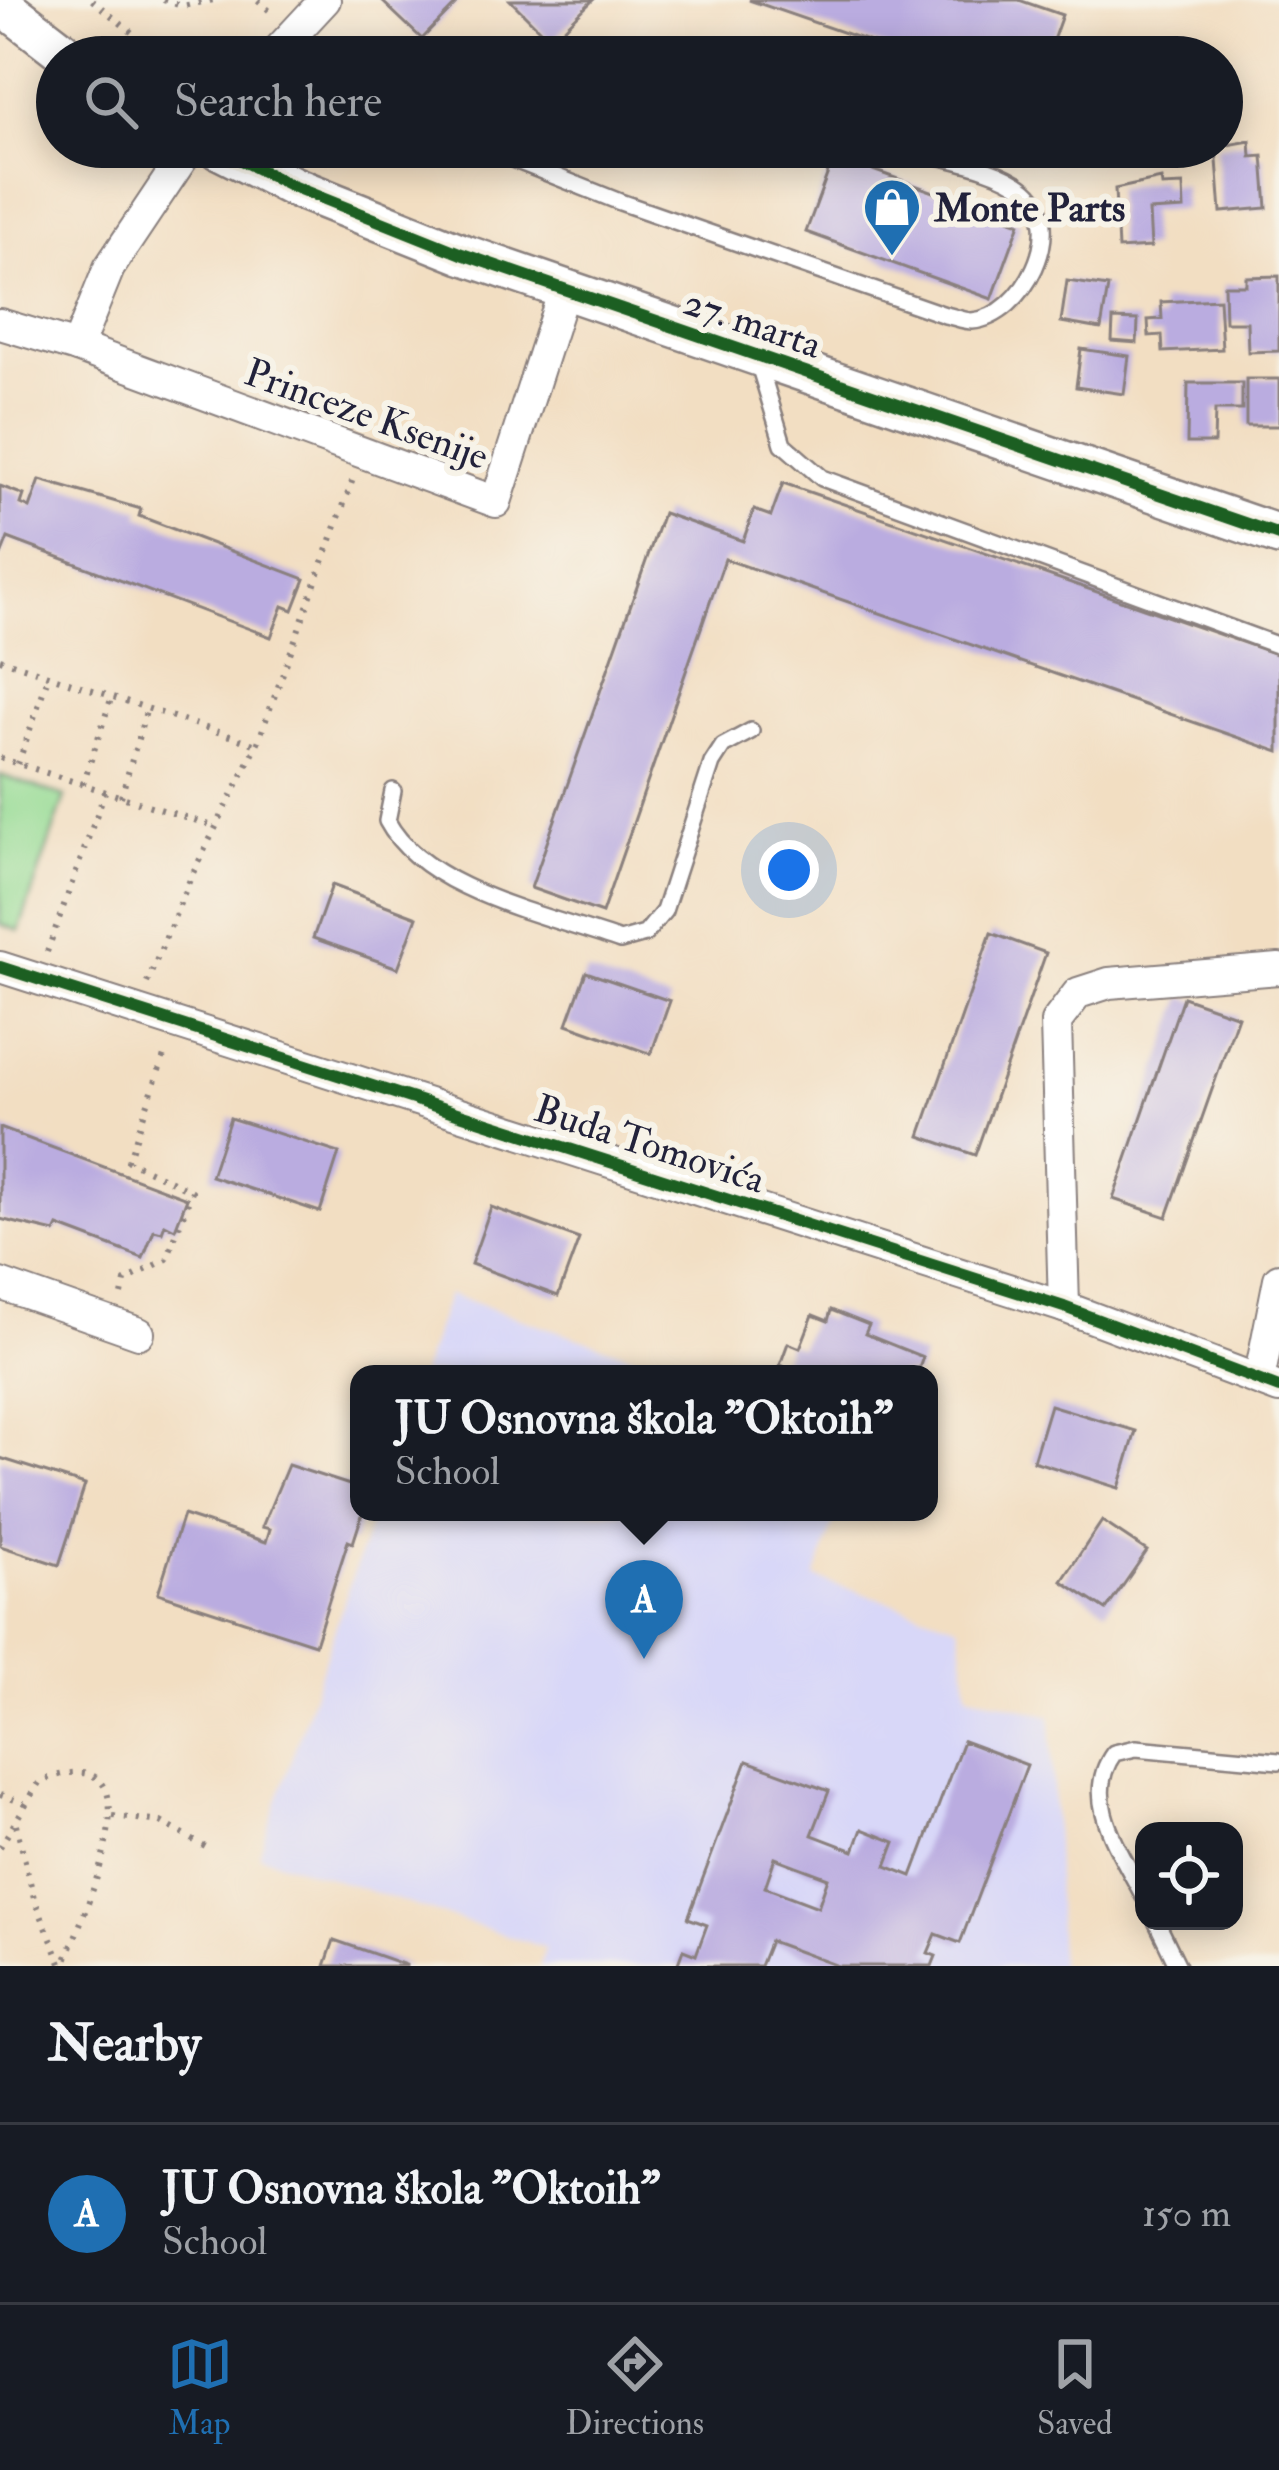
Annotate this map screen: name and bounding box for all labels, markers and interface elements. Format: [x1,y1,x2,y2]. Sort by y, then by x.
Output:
search box [36,36,1243,168]
icon: search [78,69,144,135]
text: Search here [174,74,382,130]
shop icon: Monte Parts [861,176,923,258]
place label: Monte Parts [933,184,1125,233]
street label: 27. marta [677,277,829,370]
street label: Princeze Ksenije [238,348,495,481]
your location [759,840,819,900]
street label: Buda Tomovića [528,1084,772,1205]
popup [350,1365,938,1521]
text: JU Osnovna škola "Oktoih" [395,1391,893,1447]
text: School [395,1447,500,1496]
pin: A [605,1560,683,1659]
map controls [1135,1822,1243,1930]
button: locate [1135,1822,1243,1930]
text: Nearby [48,2012,201,2076]
text: JU Osnovna škola "Oktoih" [162,2161,660,2217]
text: A [75,2189,99,2238]
text: 150 m [1142,2189,1231,2238]
text: School [162,2217,267,2266]
tab: Map [167,2331,233,2444]
tab: Directions [566,2331,704,2444]
tab: Saved [1037,2331,1112,2444]

